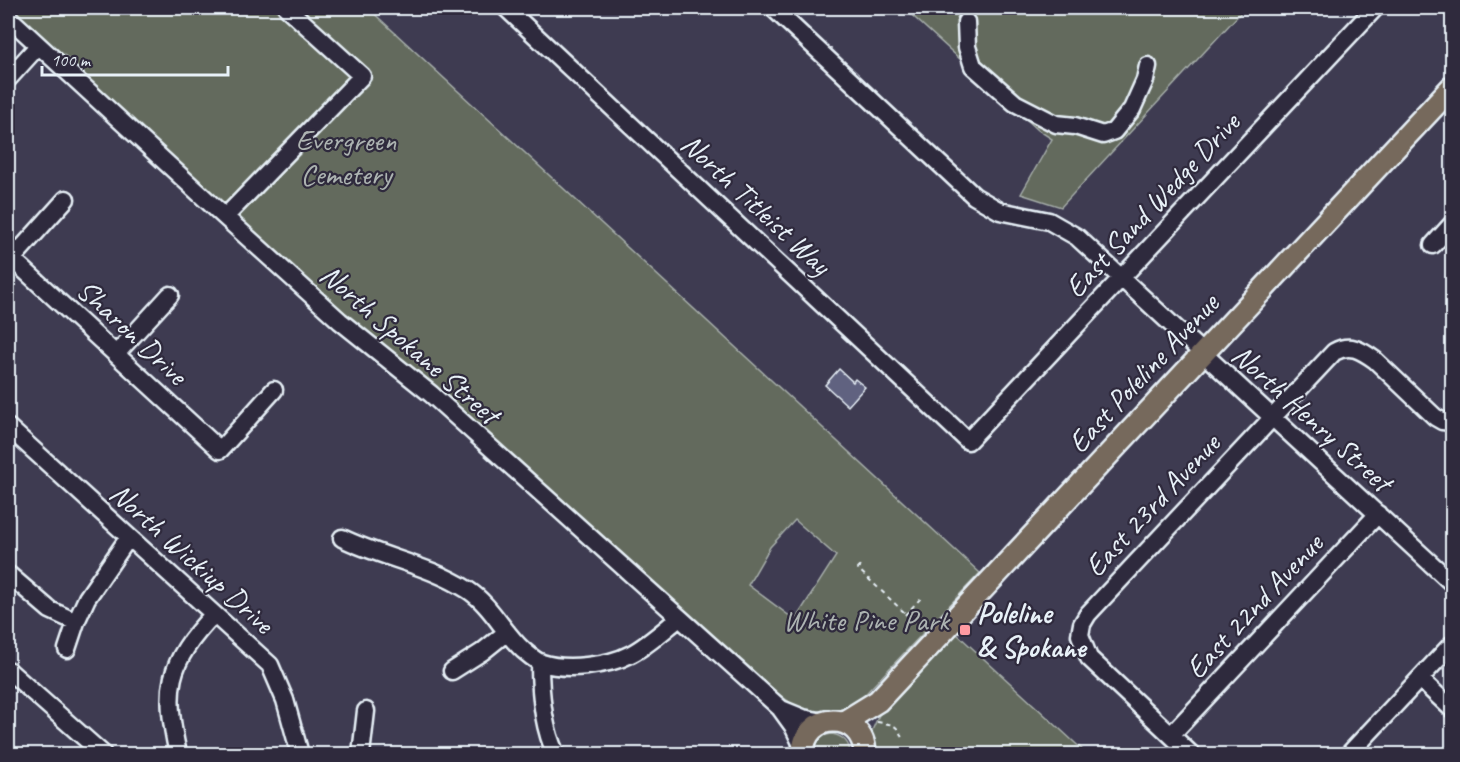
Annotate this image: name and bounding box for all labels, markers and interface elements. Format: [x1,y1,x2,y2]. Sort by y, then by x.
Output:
scale bar [42,39,228,77]
text: 100 m [51,49,92,71]
street label: East Sand Wedge Drive [1056,103,1249,306]
park label: Evergreen Cemetery [296,121,397,193]
street label: North Titleist Way [673,125,840,284]
street label: North Spokane Street [312,256,511,435]
street label: Sharon Drive [69,271,197,395]
street label: East Poleline Avenue [1059,284,1228,461]
street label: North Henry Street [1224,336,1403,503]
street label: East 23rd Avenue [1076,424,1230,585]
street label: North Wickiup Drive [102,474,284,643]
street label: East 22nd Avenue [1177,524,1333,687]
place label: Poleline & Spokane [977,594,1088,666]
park label: White Pine Park [783,601,951,639]
marker: Poleline & Spokane [958,623,972,637]

